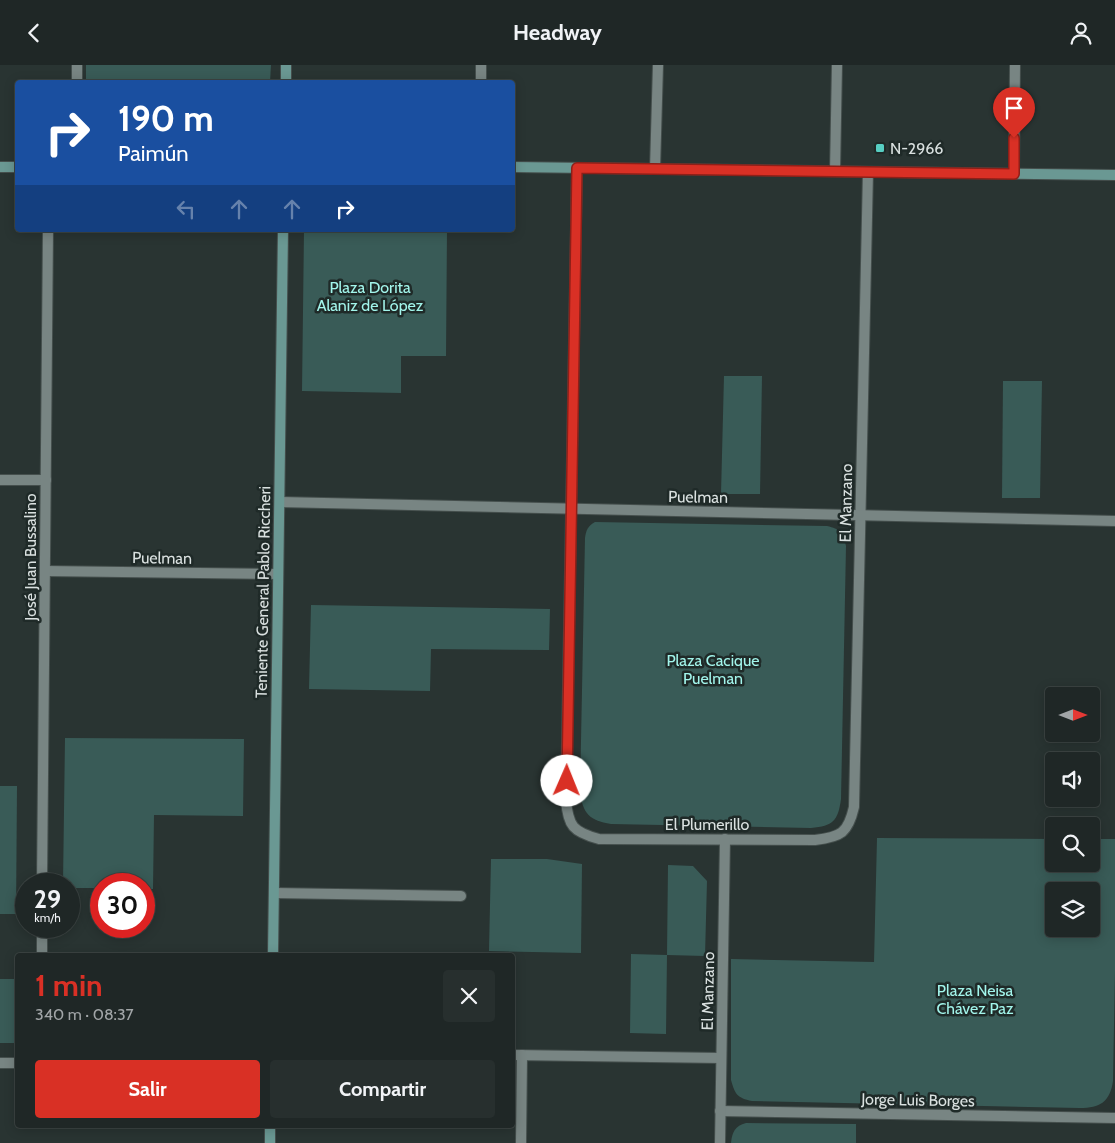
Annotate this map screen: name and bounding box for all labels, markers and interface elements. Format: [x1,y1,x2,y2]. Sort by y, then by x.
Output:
icon: back [20,19,48,47]
text: Headway [513,19,602,46]
icon: person [1067,19,1095,47]
pin [993,87,1035,138]
icon: arrive [1000,94,1028,122]
text: 190 m [118,97,214,140]
icon: right [35,100,100,165]
place label: N-2966 [890,139,943,158]
text: Paimún [118,140,189,167]
marker: N-2966 [874,142,886,154]
icon: left [172,195,200,223]
icon: ahead [225,195,253,223]
icon: ahead [278,195,306,223]
icon: right [331,195,359,223]
park label: Plaza Dorita Alaniz de López [317,278,424,315]
street label: El Manzano [836,463,856,543]
street label: Teniente General Pablo Riccheri [252,486,274,698]
street label: Puelman [668,487,728,507]
street label: José Juan Bussalino [21,493,40,622]
street label: Puelman [132,548,192,568]
park label: Plaza Cacique Puelman [666,651,760,688]
north arrow [1045,687,1100,743]
map controls [1045,687,1100,937]
button: sound [1045,752,1100,807]
position arrow [540,754,592,806]
street label: El Plumerillo [665,815,749,834]
button: search [1045,817,1100,872]
speed limit sign: 30 [90,873,155,938]
button: layers [1045,882,1100,937]
text: 29 [34,884,61,914]
text: km/h [34,910,61,925]
street label: El Manzano [698,951,718,1031]
text: 1 min [35,967,103,1004]
button: close [443,970,495,1022]
park label: Plaza Neisa Chávez Paz [936,981,1014,1018]
text: 340 m · 08:37 [35,1005,134,1024]
button: Salir [35,1060,260,1118]
button: Compartir [270,1060,495,1118]
street label: Jorge Luis Borges [860,1089,975,1110]

